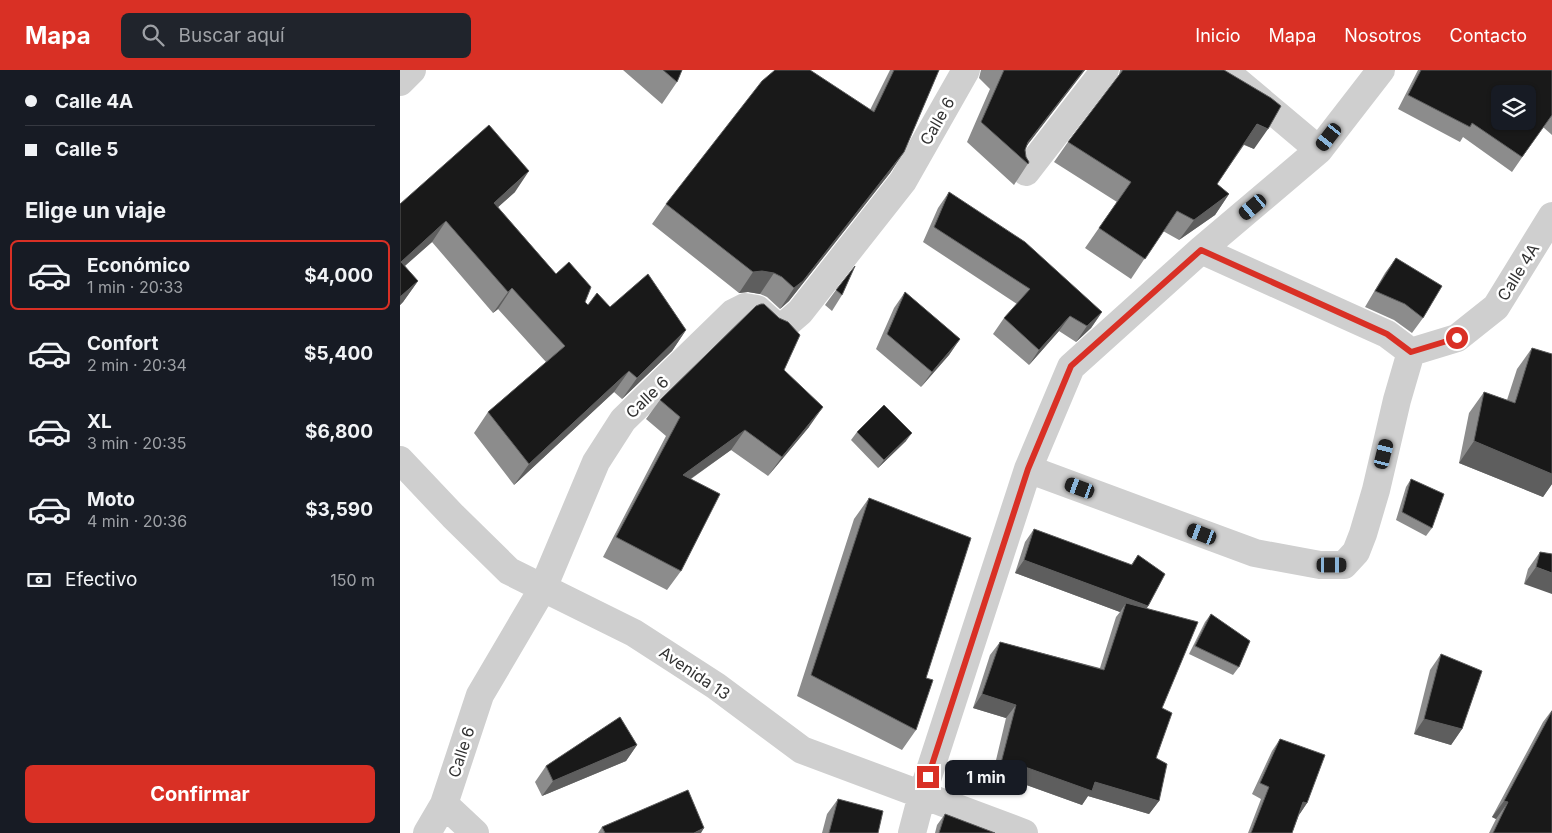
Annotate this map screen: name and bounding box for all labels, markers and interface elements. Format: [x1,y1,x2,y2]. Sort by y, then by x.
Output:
search box [121,13,471,58]
text: Mapa [25,21,91,50]
icon: search [139,21,167,49]
text: Buscar aquí [179,24,285,47]
text: Inicio [1195,25,1241,46]
text: Mapa [1269,25,1316,46]
text: Nosotros [1344,25,1422,46]
text: Contacto [1450,25,1527,46]
map controls [1491,85,1536,130]
button: layers [1491,85,1536,130]
text: Calle 4A [55,90,133,113]
street label: Calle 6 [915,93,959,149]
car [1313,121,1344,153]
text: Calle 5 [55,138,118,161]
car [1236,192,1269,222]
text: Elige un viaje [25,197,166,223]
street label: Calle 4A [1493,240,1543,304]
icon: car [27,253,72,298]
text: Económico [87,254,190,277]
text: $4,000 [304,264,373,287]
text: 1 min · 20:33 [87,277,183,297]
route start [1446,327,1468,349]
icon: car [27,331,72,376]
text: Confort [87,332,158,355]
text: $5,400 [304,342,373,365]
text: 2 min · 20:34 [87,355,187,375]
street label: Calle 6 [621,372,673,422]
icon: car [27,409,72,454]
text: XL [87,410,112,433]
text: $6,800 [305,420,373,443]
text: 3 min · 20:35 [87,433,186,453]
car [1373,438,1394,470]
car [1063,476,1096,500]
icon: car [27,487,72,532]
text: Moto [87,488,135,511]
text: $3,590 [305,498,373,521]
text: 4 min · 20:36 [87,511,187,531]
car [1185,522,1218,546]
car [1317,558,1347,573]
icon: cash [25,566,53,594]
text: Efectivo [65,568,137,591]
text: 150 m [330,570,375,590]
street label: Avenida 13 [656,642,734,704]
street label: Calle 6 [443,724,479,780]
callout: 1 min [946,760,1028,794]
button: Confirmar [25,765,375,823]
route end [917,766,939,788]
text: 1 min [966,767,1006,787]

